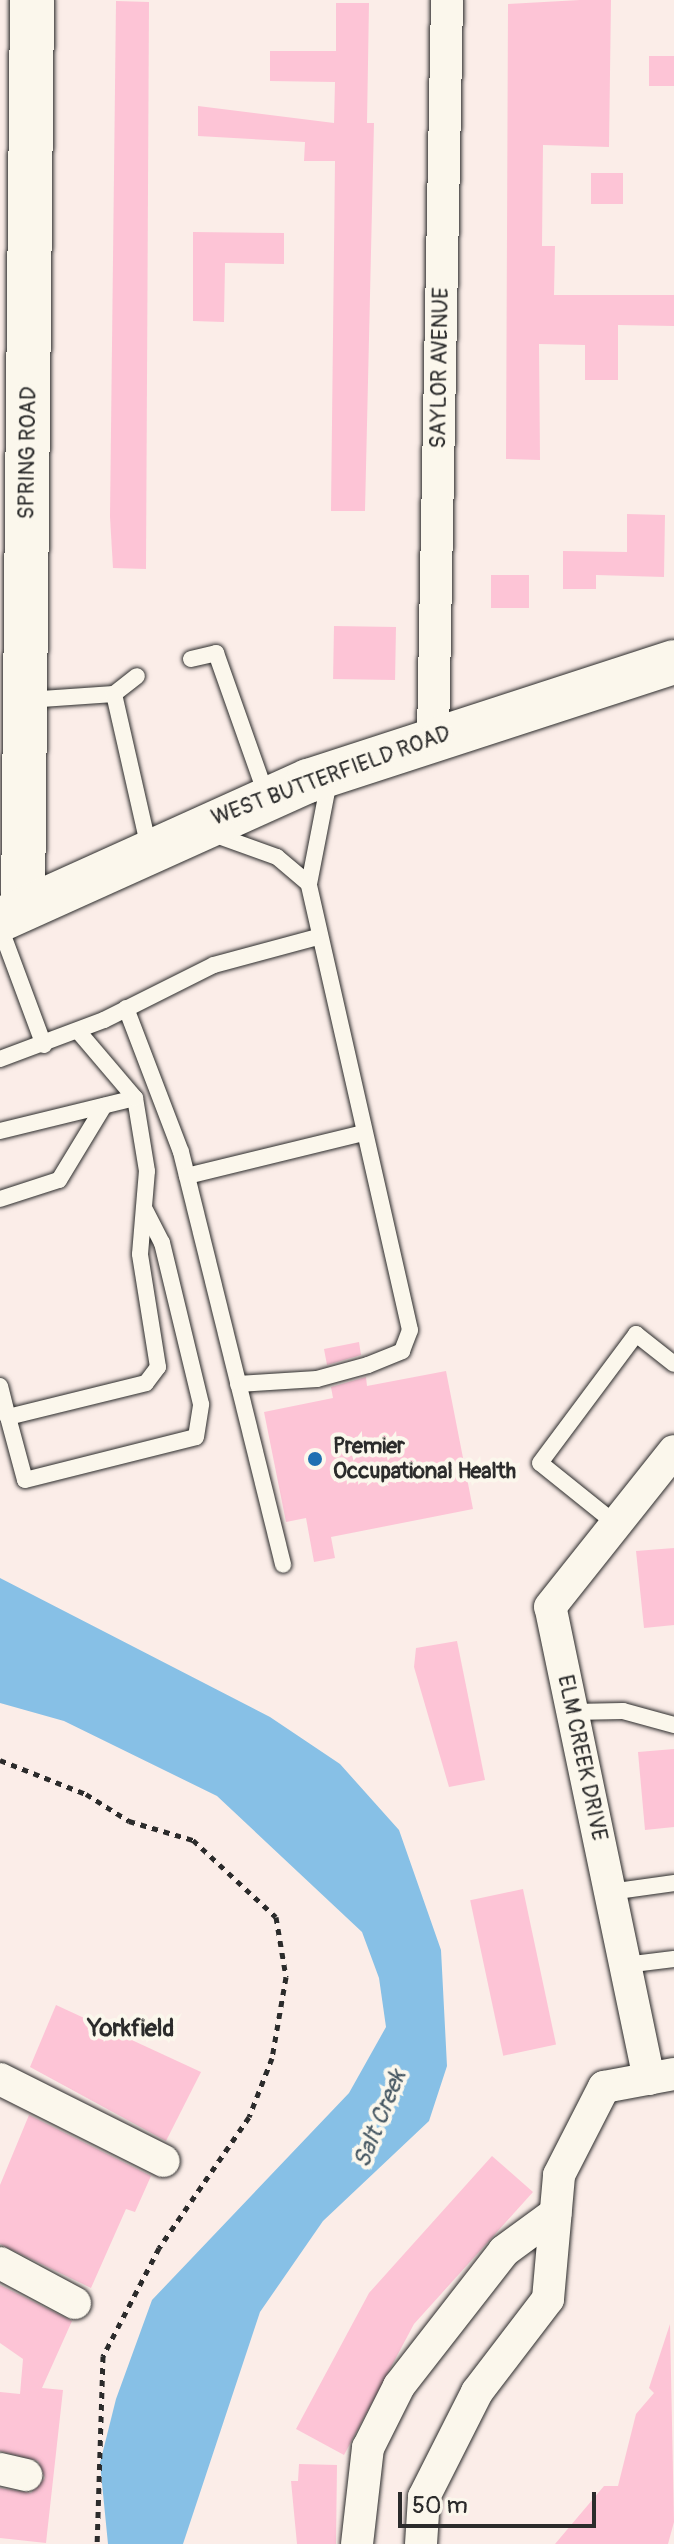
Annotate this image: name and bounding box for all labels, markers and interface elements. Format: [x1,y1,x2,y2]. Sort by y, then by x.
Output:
street label: SAYLOR AVENUE [425,287,455,449]
street label: SPRING ROAD [14,386,42,520]
street label: WEST BUTTERFIELD ROAD [208,720,454,832]
place label: Premier Occupational Health [333,1433,516,1484]
marker: Premier Occupational Health [304,1448,326,1470]
street label: ELM CREEK DRIVE [552,1673,612,1843]
district label: Yorkfield [88,2015,174,2043]
water label: Salt Creek [347,2066,413,2172]
scale bar [402,2476,600,2526]
text: 50 m [412,2491,468,2520]

